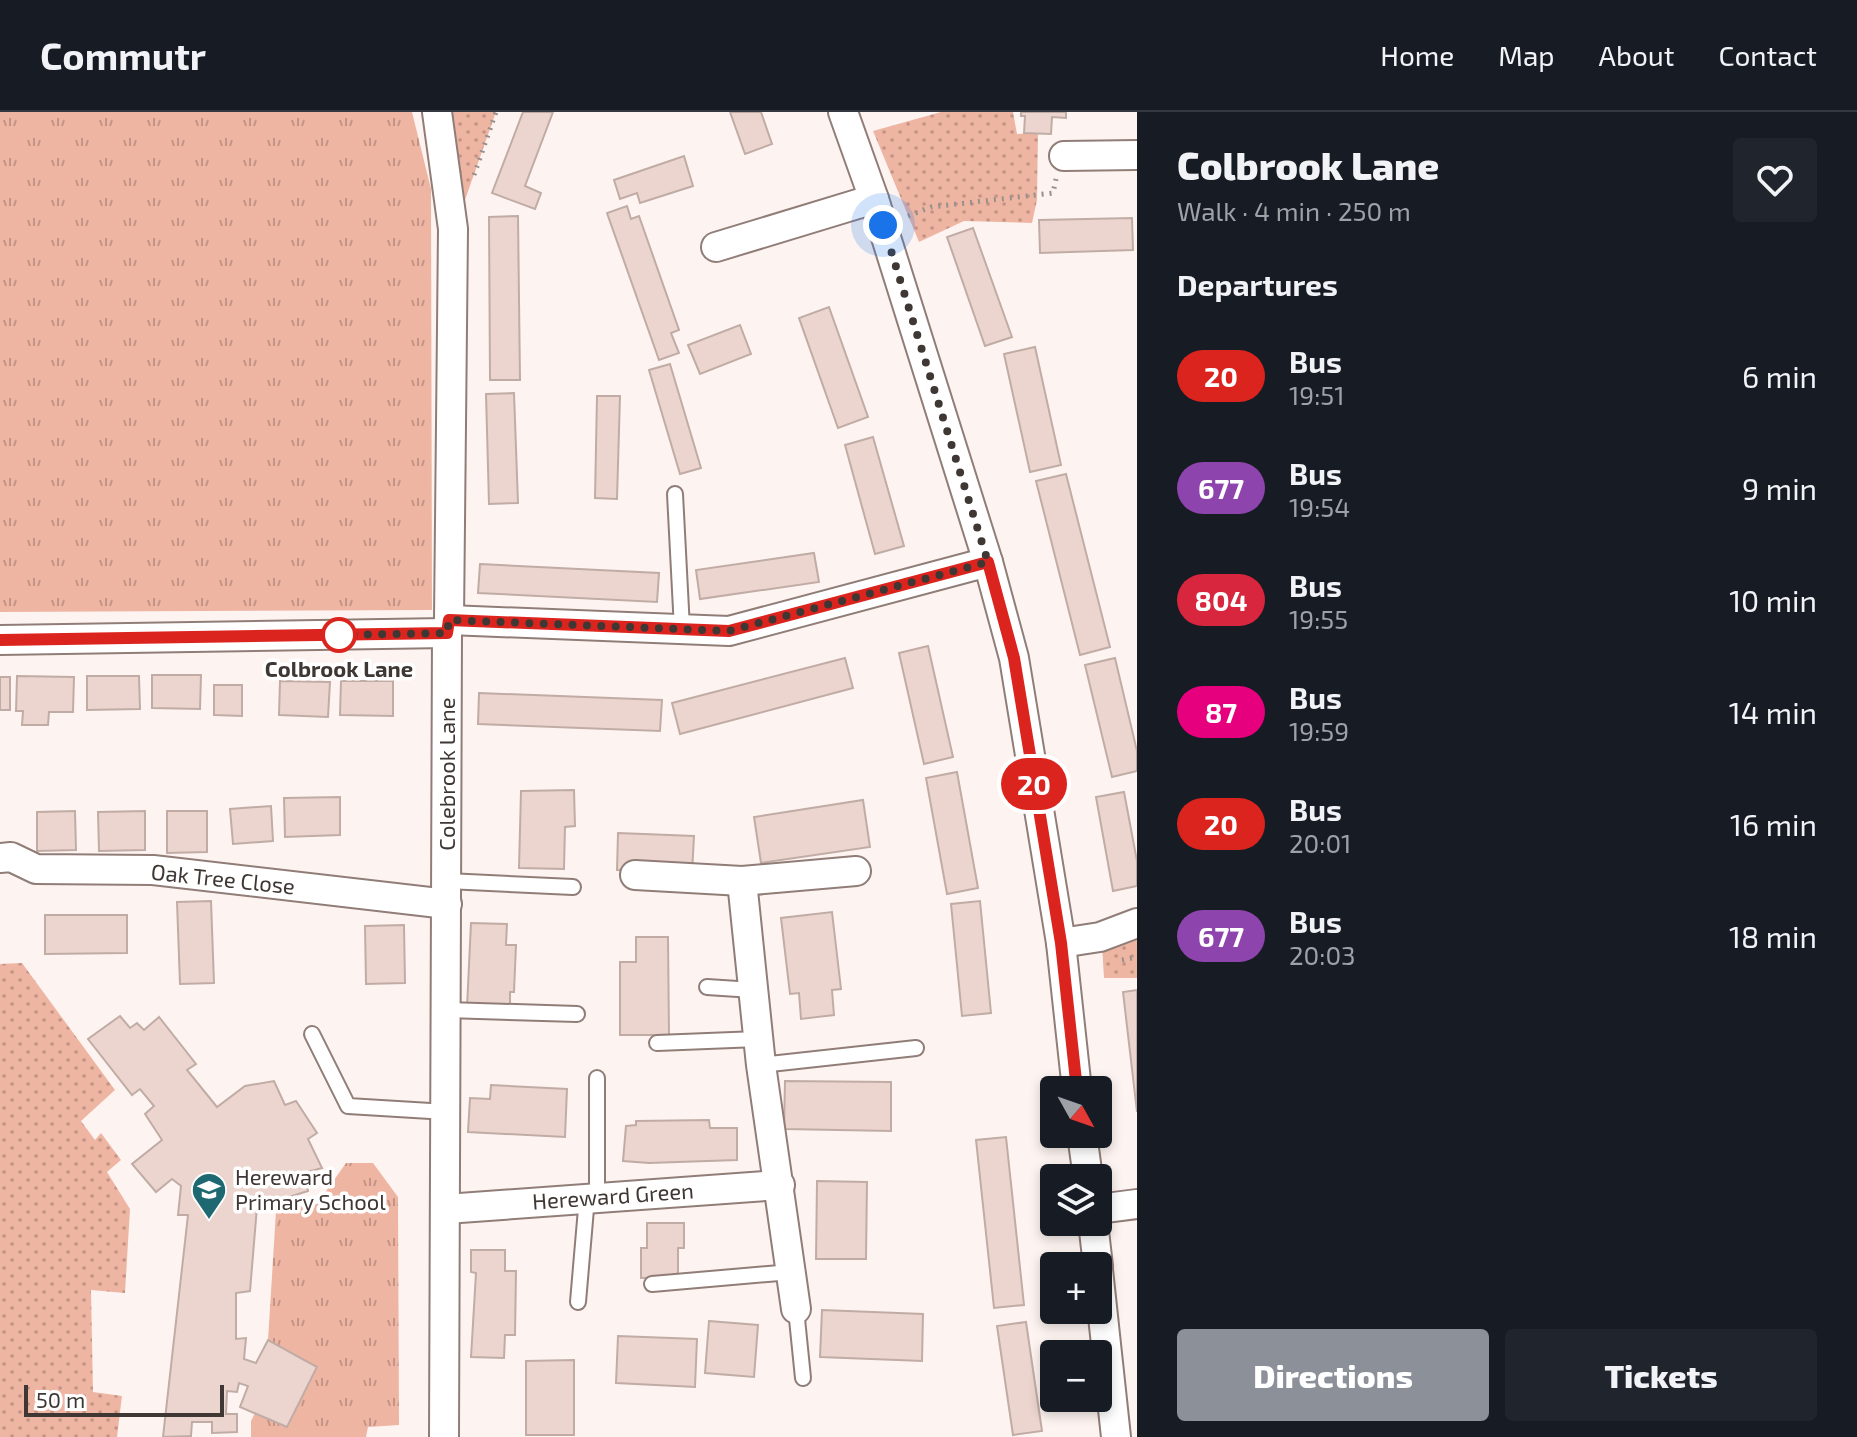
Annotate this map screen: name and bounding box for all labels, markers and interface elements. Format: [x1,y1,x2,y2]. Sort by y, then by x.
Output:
text: Commutr [40,32,206,78]
text: Home [1380,38,1454,72]
text: Map [1498,38,1555,72]
text: About [1599,38,1674,72]
text: Contact [1718,38,1817,72]
button: heart [1733,138,1817,222]
text: Colbrook Lane [1177,142,1439,188]
text: Walk · 4 min · 250 m [1177,195,1411,226]
your location [863,205,903,245]
text: Departures [1177,266,1338,302]
text: Bus [1289,343,1342,379]
text: 6 min [1742,358,1817,394]
text: 20 [1204,359,1238,393]
text: 19:51 [1289,379,1345,410]
text: Bus [1289,455,1342,491]
text: 9 min [1742,470,1817,506]
text: 677 [1198,471,1244,505]
text: 19:54 [1289,491,1350,522]
text: Bus [1289,567,1342,603]
text: 10 min [1729,582,1817,618]
text: 804 [1195,583,1247,617]
text: 19:55 [1289,603,1348,634]
marker: Colbrook Lane [322,618,356,652]
place label: Colbrook Lane [265,655,413,681]
text: Bus [1289,679,1342,715]
text: 14 min [1729,694,1817,730]
text: 87 [1205,695,1237,729]
street label: Colebrook Lane [433,697,459,851]
text: 19:59 [1289,715,1349,746]
line badge: 20 [998,758,1070,810]
text: 20 [1017,767,1051,801]
text: Bus [1289,791,1342,827]
text: 16 min [1730,806,1817,842]
text: 20 [1204,807,1238,841]
text: 20:01 [1289,827,1351,858]
street label: Oak Tree Close [150,858,296,898]
text: Bus [1289,903,1342,939]
text: 18 min [1729,918,1817,954]
text: 677 [1198,919,1244,953]
text: 20:03 [1289,939,1356,970]
north arrow [1040,1076,1112,1148]
map controls [1040,1076,1112,1412]
place label: Hereward Primary School [235,1163,386,1214]
button: layers [1040,1164,1112,1236]
school or university icon: Hereward Primary School [190,1171,228,1221]
street label: Hereward Green [531,1176,695,1214]
button: + [1040,1252,1112,1324]
button: Directions [1177,1329,1489,1421]
button: Tickets [1505,1329,1817,1421]
button: − [1040,1340,1112,1412]
scale bar [24,1381,224,1417]
text: 50 m [36,1386,85,1412]

